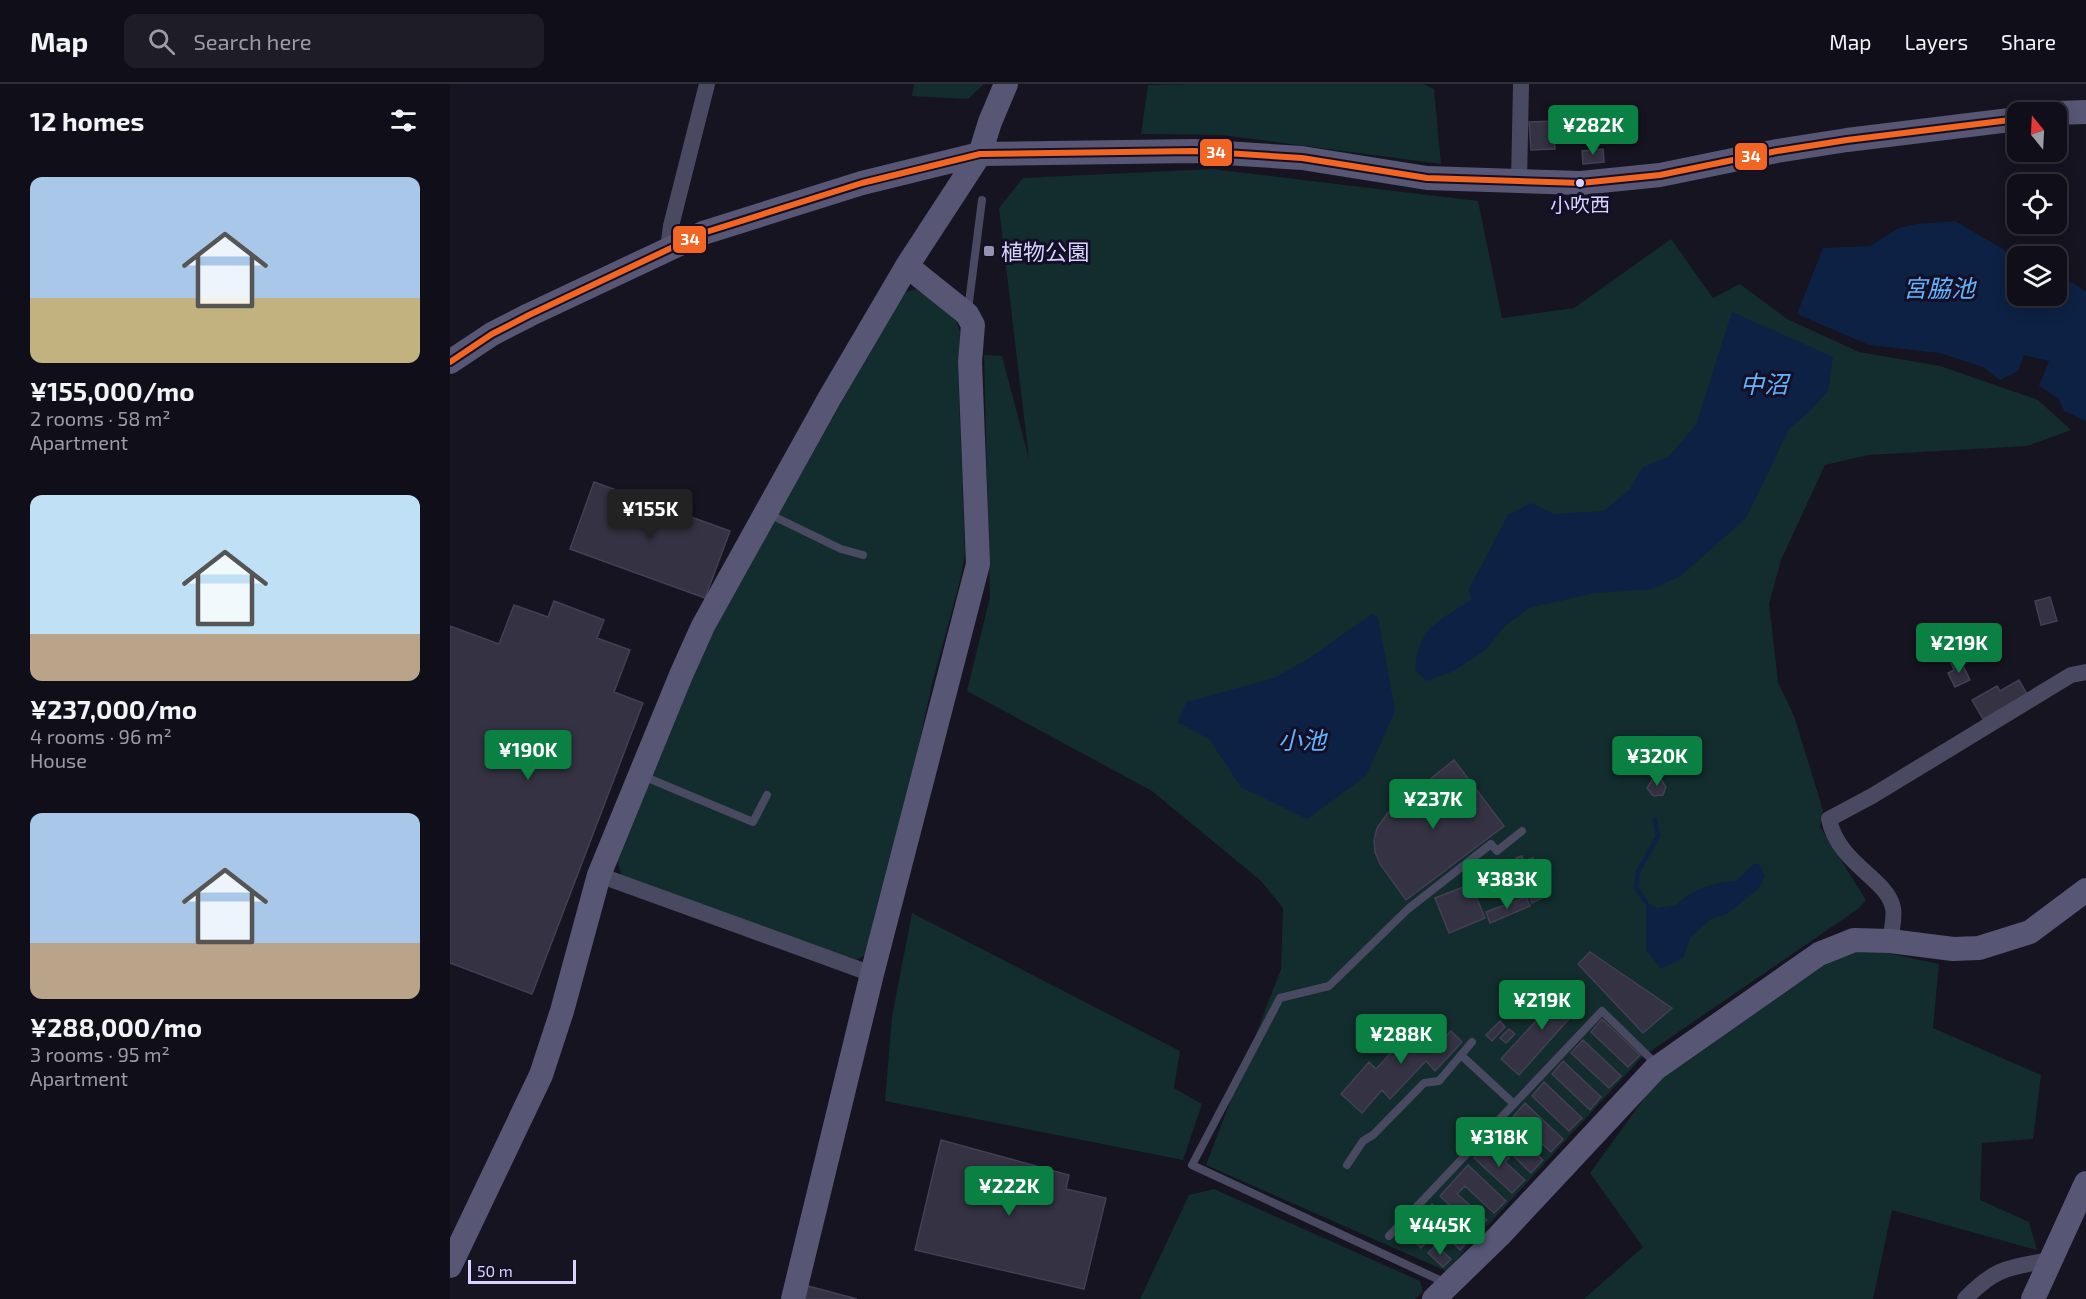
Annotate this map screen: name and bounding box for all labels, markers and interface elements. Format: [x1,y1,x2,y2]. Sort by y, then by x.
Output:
search box [124,14,544,68]
text: Map [30,24,88,58]
icon: search [145,25,178,58]
text: Search here [193,28,312,54]
text: Map [1829,29,1871,54]
text: Layers [1904,29,1968,54]
text: Share [2001,29,2056,54]
north arrow [2007,102,2067,162]
map controls [2007,102,2067,306]
icon: filters [387,104,420,137]
text: 12 homes [30,105,144,136]
pin: ¥282K [1551,105,1635,156]
text: ¥282K [1562,112,1624,136]
line badge: 34 [1199,138,1233,167]
text: 34 [1206,142,1226,161]
line badge: 34 [1734,142,1768,171]
text: 34 [1741,146,1761,165]
button: locate [2007,174,2067,234]
marker: 小吹西 [1574,177,1586,189]
place label: 小吹西 [1550,192,1610,216]
icon: home [171,216,279,324]
line badge: 34 [672,225,707,254]
text: 34 [680,229,700,248]
place label: 植物公園 [1001,238,1089,264]
marker: 植物公園 [982,244,996,258]
button: layers [2007,246,2067,306]
water label: 宮脇池 [1903,273,1977,302]
water label: 中沼 [1740,369,1791,398]
text: ¥155,000/mo [30,375,195,406]
text: 2 rooms · 58 m² [30,406,171,430]
text: Apartment [30,430,128,454]
pin: ¥155K [608,489,692,540]
text: ¥155K [622,496,678,520]
icon: home [171,534,279,642]
pin: ¥219K [1917,623,2001,674]
text: ¥219K [1930,630,1988,654]
text: ¥237,000/mo [30,693,197,724]
text: 4 rooms · 96 m² [30,724,172,748]
water label: 小池 [1278,725,1328,754]
pin: ¥190K [486,730,570,781]
pin: ¥320K [1615,736,1699,787]
text: ¥190K [498,737,558,761]
text: ¥320K [1626,743,1688,767]
text: House [30,748,87,772]
pin: ¥237K [1391,779,1475,830]
text: ¥237K [1403,786,1463,810]
icon: home [171,852,279,960]
pin: ¥383K [1465,859,1549,910]
text: ¥383K [1476,866,1538,890]
pin: ¥219K [1500,980,1584,1031]
text: ¥219K [1513,987,1571,1011]
text: ¥288,000/mo [30,1011,202,1042]
pin: ¥288K [1359,1014,1443,1065]
text: ¥288K [1370,1021,1432,1045]
text: 3 rooms · 95 m² [30,1042,170,1066]
text: Apartment [30,1066,128,1090]
pin: ¥318K [1457,1117,1541,1168]
text: ¥318K [1470,1124,1528,1148]
pin: ¥222K [967,1166,1051,1217]
text: ¥222K [979,1173,1039,1197]
pin: ¥445K [1398,1205,1482,1256]
text: ¥445K [1409,1212,1471,1236]
scale bar [468,1257,576,1284]
text: 50 m [477,1261,513,1280]

